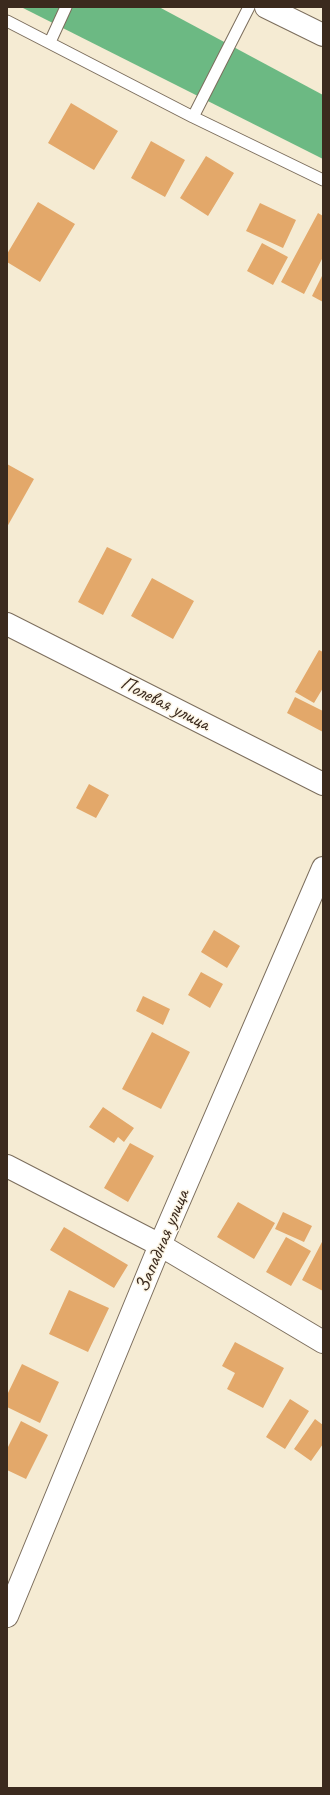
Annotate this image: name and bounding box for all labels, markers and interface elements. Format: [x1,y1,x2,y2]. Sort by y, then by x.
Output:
street label: Полевая улица [116,671,214,737]
street label: Западная улица [131,1186,195,1296]

